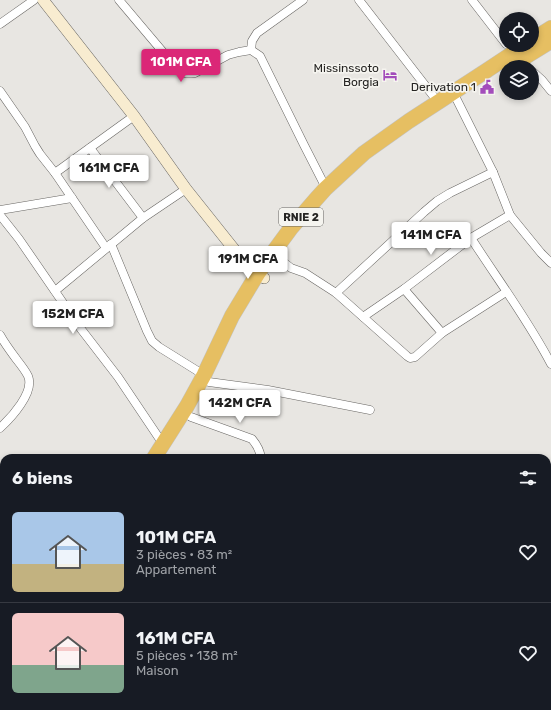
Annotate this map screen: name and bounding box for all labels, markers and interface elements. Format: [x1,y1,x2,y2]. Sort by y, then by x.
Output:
map controls [499,12,539,100]
button: locate [499,12,539,52]
pin: 101M CFA [140,49,222,83]
text: 101M CFA [150,54,212,69]
button: layers [499,60,539,100]
place label: Missinssoto Borgia [314,61,379,89]
hotel icon: Missinssoto Borgia [382,67,398,83]
public building icon: Derivation 1 [479,79,495,95]
place label: Derivation 1 [411,80,476,94]
pin: 161M CFA [68,155,150,189]
text: 161M CFA [79,160,139,175]
road number: RNIE 2 [279,208,323,226]
pin: 141M CFA [390,222,472,256]
text: 141M CFA [401,227,461,242]
pin: 191M CFA [207,246,289,280]
text: 191M CFA [218,251,278,266]
pin: 152M CFA [32,301,114,335]
text: 152M CFA [42,306,104,321]
pin: 142M CFA [199,390,281,424]
text: 142M CFA [208,395,272,410]
icon: filters [517,467,539,489]
text: 6 biens [12,468,73,488]
text: 101M CFA [136,527,216,547]
icon: home [44,528,92,576]
icon: heart [517,541,539,563]
text: 3 pièces · 83 m² [136,547,232,562]
text: Appartement [136,562,216,577]
text: 161M CFA [136,628,215,648]
icon: home [44,629,92,677]
icon: heart [517,642,539,664]
text: 5 pièces · 138 m² [136,648,238,663]
text: Maison [136,663,179,678]

